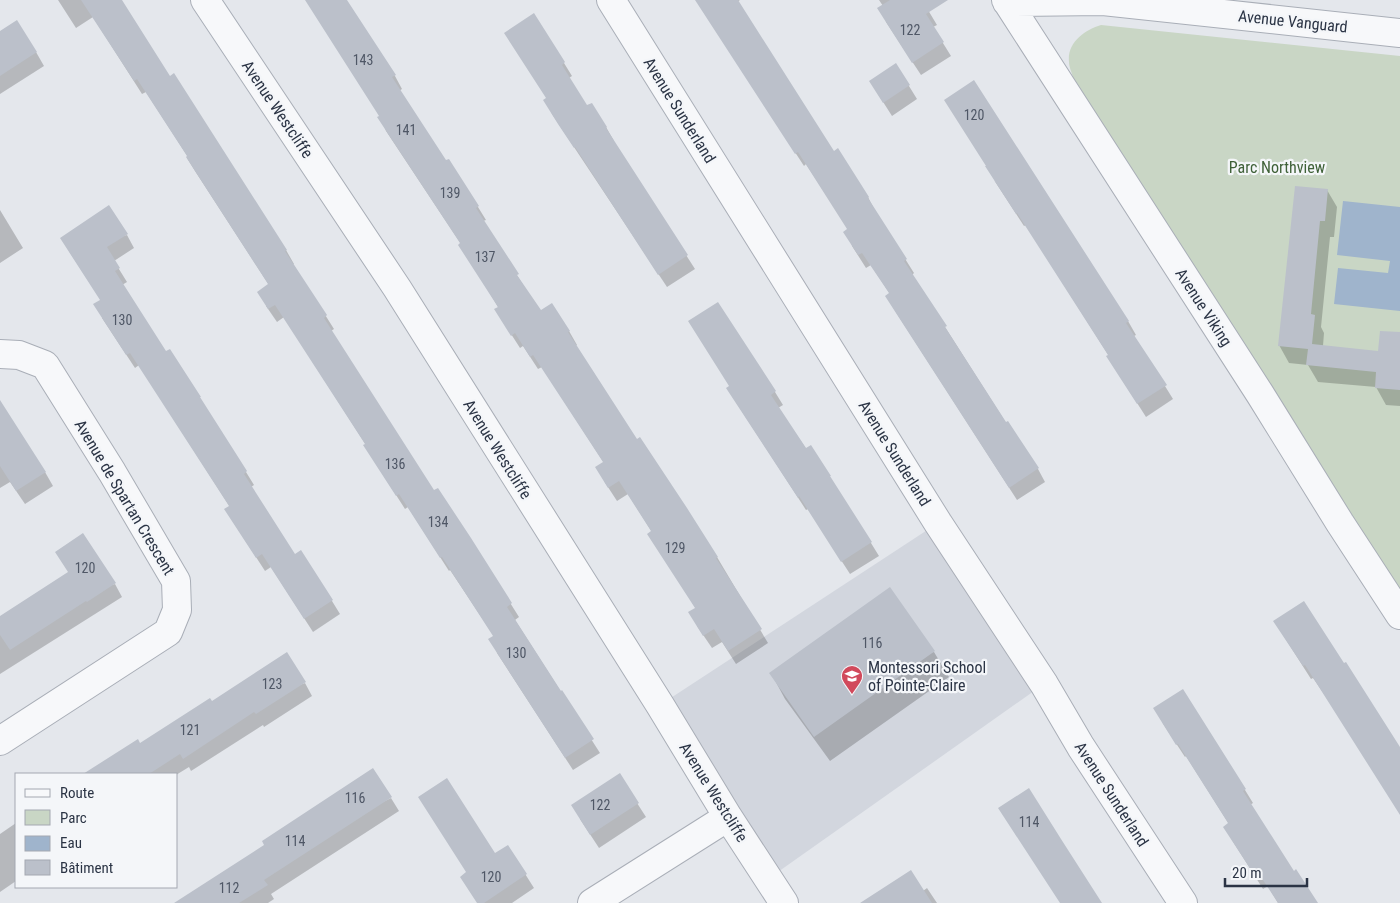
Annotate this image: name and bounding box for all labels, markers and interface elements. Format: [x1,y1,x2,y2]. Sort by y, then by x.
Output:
street label: Avenue Vanguard [1237,6,1348,37]
house number: 122 [900,22,920,38]
house number: 143 [353,52,373,68]
street label: Avenue Sunderland [639,54,720,167]
street label: Avenue Westcliffe [238,57,317,162]
house number: 120 [964,107,984,123]
house number: 141 [396,122,416,138]
park label: Parc Northview [1229,158,1325,177]
house number: 139 [440,185,460,201]
house number: 137 [475,249,495,265]
street label: Avenue Viking [1171,265,1236,350]
house number: 130 [112,312,132,328]
street label: Avenue Westcliffe [459,396,536,502]
street label: Avenue Sunderland [854,397,935,510]
street label: Avenue de Spartan Crescent [71,416,179,579]
house number: 136 [385,456,405,472]
house number: 134 [428,514,448,530]
house number: 129 [665,540,685,556]
house number: 120 [75,560,95,576]
house number: 116 [862,635,882,651]
house number: 130 [506,645,526,661]
place label: Montessori School of Pointe-Claire [868,658,986,695]
school or university icon: Montessori School of Pointe-Claire [840,664,864,695]
house number: 123 [262,676,282,692]
house number: 121 [180,722,200,738]
street label: Avenue Sunderland [1071,738,1152,850]
street label: Avenue Westcliffe [675,739,752,845]
legend [15,773,178,888]
text: Route [60,784,94,802]
house number: 116 [345,790,365,806]
house number: 122 [590,797,610,813]
text: Parc [60,809,87,827]
house number: 114 [1019,814,1039,830]
house number: 114 [285,833,305,849]
text: Eau [60,834,82,852]
scale bar [1225,856,1308,888]
text: Bâtiment [60,859,113,877]
text: 20 m [1232,864,1262,882]
house number: 120 [481,869,501,885]
house number: 112 [219,880,239,896]

